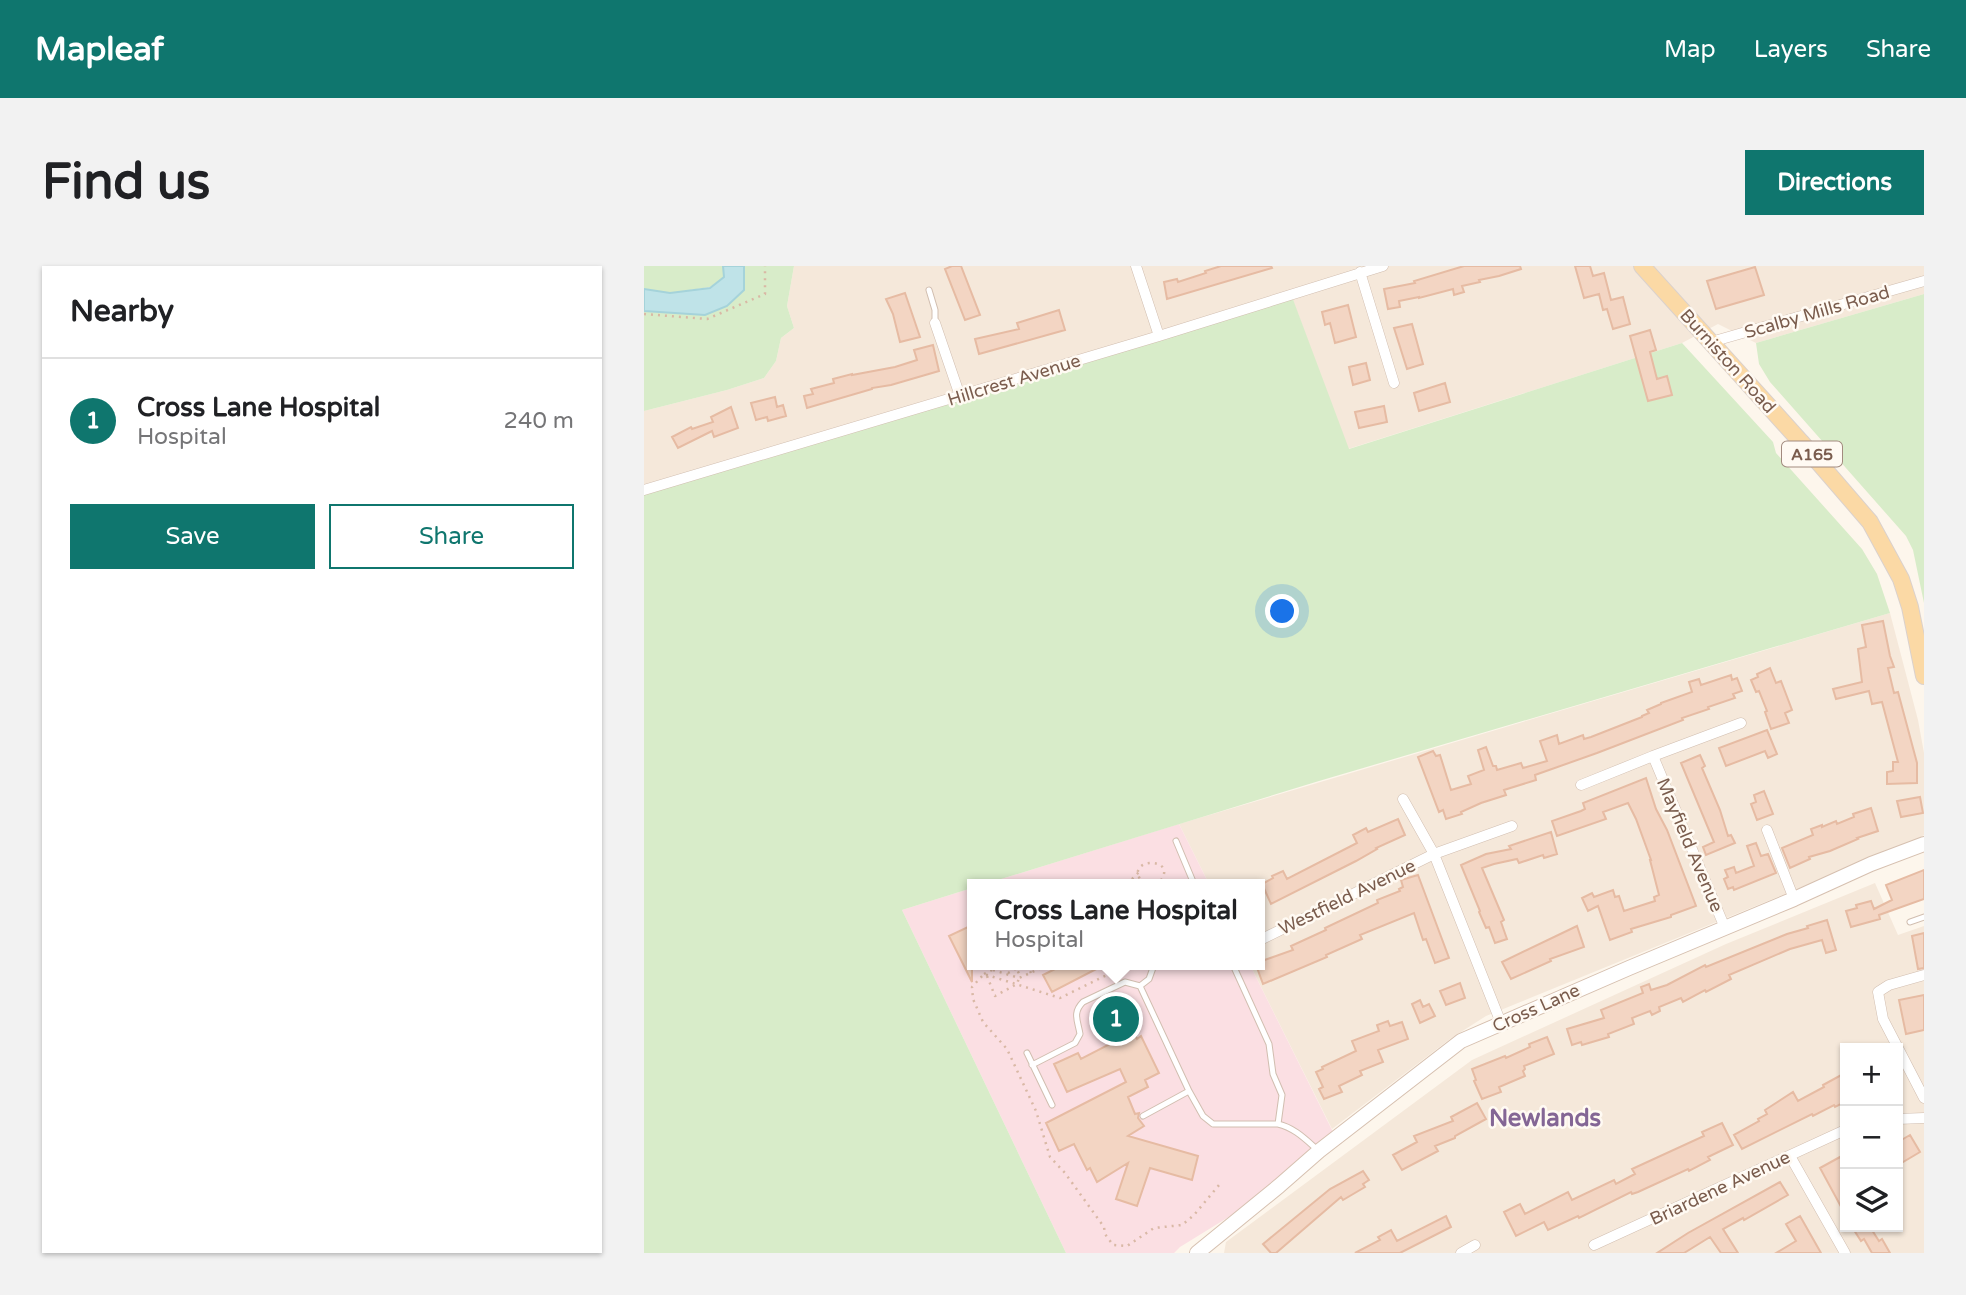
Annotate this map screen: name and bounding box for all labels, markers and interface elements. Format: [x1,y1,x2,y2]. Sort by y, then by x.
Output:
text: Mapleaf [35,30,164,69]
text: Map [1664,35,1716,64]
text: Layers [1754,35,1828,64]
text: Share [1866,35,1931,64]
button: Directions [1745,150,1924,215]
text: Find us [42,153,210,212]
street label: Scalby Mills Road [1742,281,1892,343]
text: Nearby [70,293,174,330]
street label: Burniston Road [1675,304,1781,418]
street label: Hillcrest Avenue [945,349,1083,411]
text: Cross Lane Hospital [137,392,380,423]
text: 1 [86,407,100,435]
text: 240 m [504,407,574,435]
text: Hospital [137,423,227,451]
road number: A165 [1782,442,1842,466]
button: Save [70,504,315,569]
button: Share [329,504,574,569]
your location [1265,594,1299,628]
street label: Mayfield Avenue [1652,775,1728,915]
street label: Westfield Avenue [1275,854,1419,940]
popup [967,879,1265,970]
text: Cross Lane Hospital [994,895,1238,926]
text: Hospital [994,926,1084,954]
street label: Cross Lane [1489,979,1583,1037]
pin: 1 [1093,993,1139,1045]
map controls [1840,1043,1903,1232]
button: + [1840,1043,1903,1106]
district label: Newlands [1489,1104,1601,1133]
button: − [1840,1106,1903,1169]
street label: Briardene Avenue [1646,1146,1794,1230]
button: layers [1840,1169,1903,1232]

